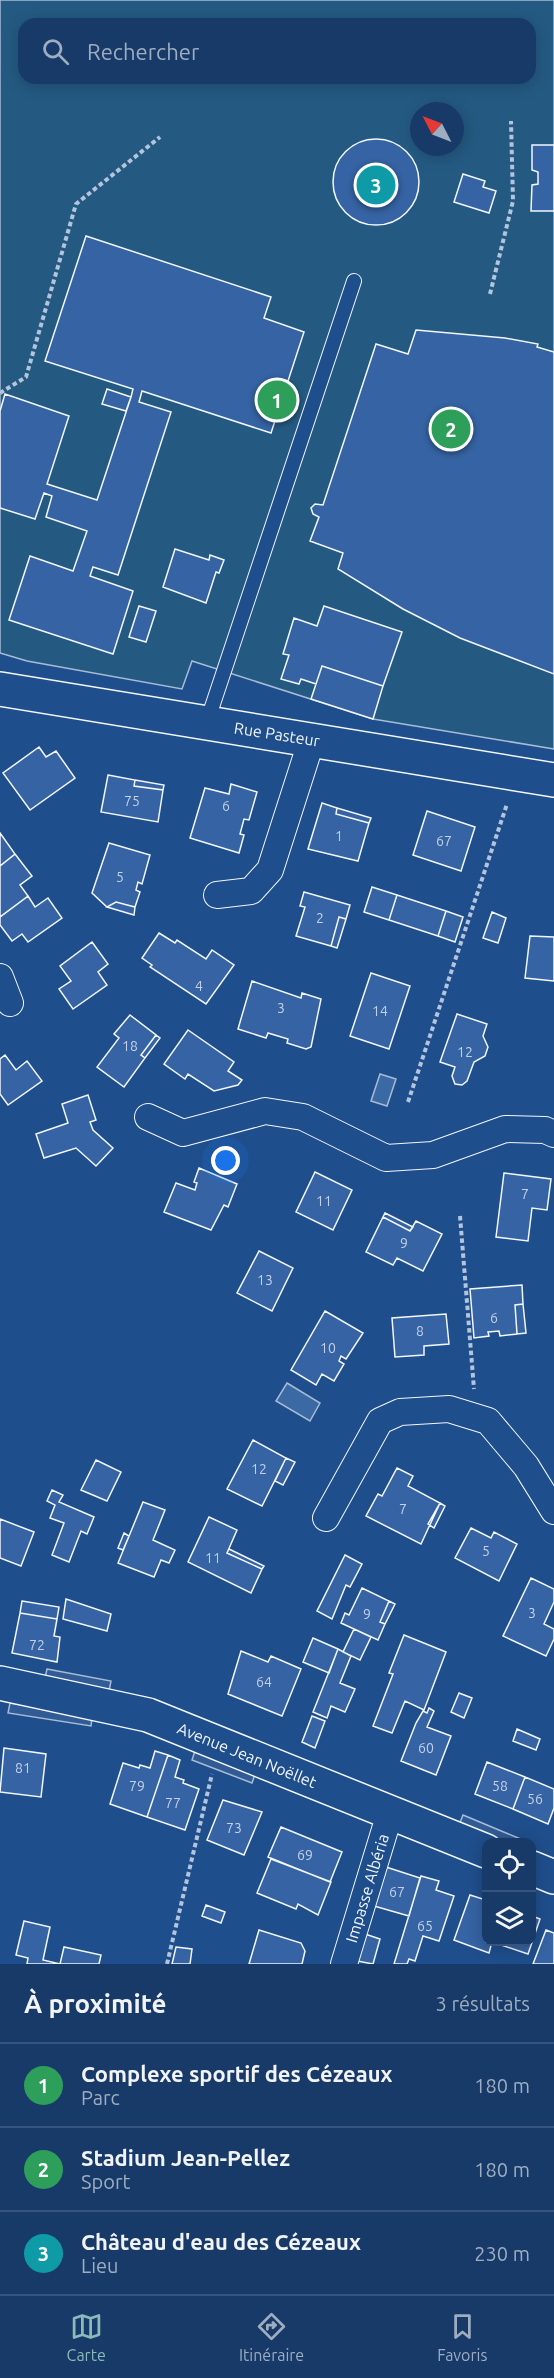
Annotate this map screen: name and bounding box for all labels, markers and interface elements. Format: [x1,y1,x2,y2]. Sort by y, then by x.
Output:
search box [18,18,536,84]
icon: search [39,35,72,68]
text: Rechercher [87,39,199,64]
north arrow [410,102,464,156]
pin: 3 [356,162,395,207]
pin: 1 [258,378,296,422]
pin: 2 [432,406,470,452]
street label: Rue Pasteur [233,718,321,750]
house number: 75 [124,793,140,809]
house number: 6 [222,798,230,814]
house number: 1 [335,828,343,844]
house number: 67 [436,833,452,849]
house number: 5 [116,869,124,885]
house number: 2 [316,910,324,926]
house number: 4 [195,978,203,994]
house number: 3 [277,1000,285,1016]
house number: 14 [372,1003,388,1019]
house number: 18 [122,1038,138,1054]
house number: 12 [457,1044,473,1060]
your location [211,1146,240,1175]
house number: 7 [521,1186,529,1202]
house number: 11 [316,1193,332,1209]
house number: 9 [400,1235,408,1251]
house number: 13 [257,1272,273,1288]
house number: 6 [490,1310,498,1326]
house number: 8 [416,1323,424,1339]
house number: 10 [320,1340,336,1356]
house number: 12 [251,1461,267,1477]
house number: 7 [399,1501,407,1517]
house number: 5 [482,1543,490,1559]
house number: 11 [205,1550,221,1566]
house number: 3 [528,1605,536,1621]
house number: 9 [363,1606,371,1622]
house number: 72 [29,1637,45,1653]
house number: 64 [256,1674,272,1690]
street label: Avenue Jean Noëllet [175,1719,320,1791]
house number: 60 [418,1740,434,1756]
house number: 81 [15,1760,31,1776]
house number: 79 [129,1778,145,1794]
house number: 58 [492,1778,508,1794]
house number: 56 [527,1791,543,1807]
house number: 77 [165,1795,181,1811]
house number: 73 [226,1820,242,1836]
street label: Impasse Albéria [342,1831,392,1945]
map controls [482,1838,536,1946]
button: locate [482,1838,536,1892]
house number: 69 [297,1847,313,1863]
house number: 67 [389,1884,405,1900]
button: layers [482,1892,536,1946]
house number: 65 [417,1918,433,1934]
text: À proximité [24,1989,166,2018]
text: 3 résultats [436,1992,530,2015]
text: Complexe sportif des Cézeaux [81,2061,393,2086]
text: 1 [38,2074,49,2097]
text: 180 m [474,2074,530,2097]
text: Parc [81,2086,120,2109]
text: Stadium Jean-Pellez [81,2145,290,2170]
text: 2 [38,2158,49,2181]
text: 180 m [474,2158,530,2181]
text: Sport [81,2170,130,2193]
text: Château d'eau des Cézeaux [81,2229,361,2254]
text: 3 [38,2242,49,2265]
text: 230 m [474,2242,530,2265]
text: Lieu [81,2254,119,2277]
tab: Carte [67,2310,106,2364]
tab: Itinéraire [239,2310,304,2364]
tab: Favoris [437,2310,487,2364]

